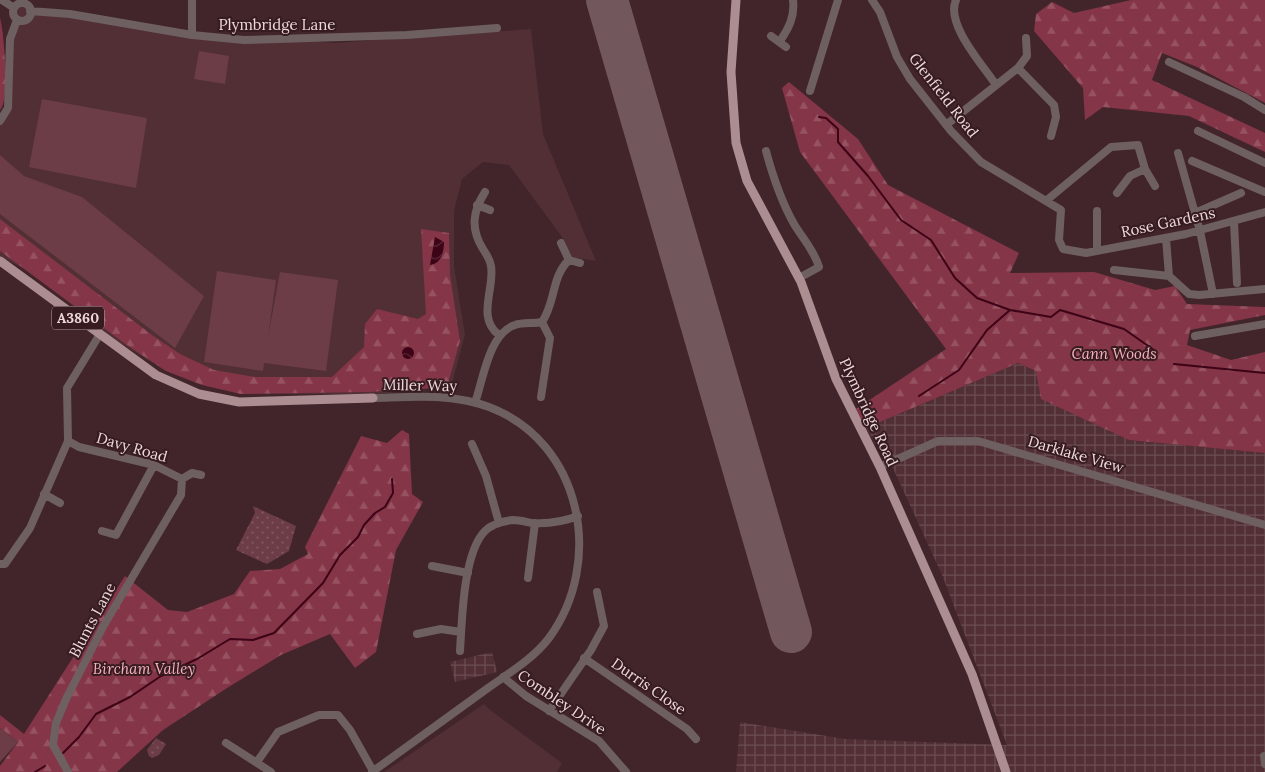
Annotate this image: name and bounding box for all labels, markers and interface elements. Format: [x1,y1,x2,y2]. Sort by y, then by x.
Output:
street label: Plymbridge Lane [218,15,336,34]
street label: Glenfield Road [905,49,983,141]
street label: Rose Gardens [1119,203,1217,241]
road number: A3860 [52,306,104,330]
park label: Cann Woods [1071,344,1157,363]
street label: Plymbridge Road [835,355,903,469]
street label: Miller Way [383,375,458,395]
street label: Davy Road [94,428,170,466]
street label: Darklake View [1026,431,1126,477]
street label: Blunts Lane [64,579,120,661]
street label: Durris Close [608,653,690,719]
park label: Bircham Valley [93,659,195,678]
street label: Combley Drive [514,665,610,739]

